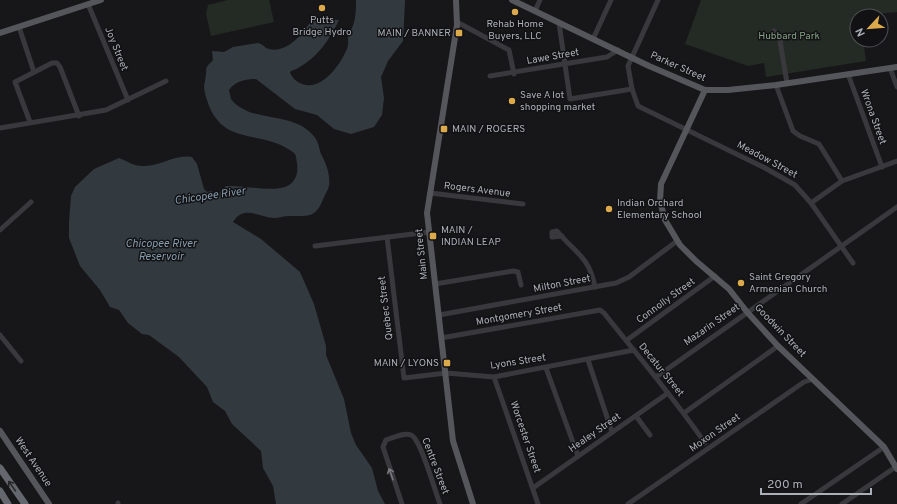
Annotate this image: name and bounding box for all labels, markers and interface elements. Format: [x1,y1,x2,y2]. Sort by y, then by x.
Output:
marker: Putts Bridge Hydro [317,3,327,13]
marker: Rehab Home Buyers, LLC [510,7,520,17]
north arrow [849,8,889,48]
place label: Putts Bridge Hydro [293,14,352,39]
place label: Rehab Home Buyers, LLC [486,18,544,43]
street label: Joy Street [101,25,131,73]
text: N [853,25,869,39]
place label: MAIN / BANNER [378,27,451,40]
marker: MAIN / BANNER [454,28,464,38]
park label: Hubbard Park [758,30,820,43]
street label: Lawe Street [526,46,580,68]
street label: Parker Street [648,49,708,85]
street label: Wrona Street [857,88,889,147]
place label: Save A lot shopping market [520,89,596,114]
marker: Save A lot shopping market [507,96,517,106]
place label: MAIN / ROGERS [452,123,525,136]
marker: MAIN / ROGERS [439,124,449,134]
street label: Meadow Street [734,139,800,182]
street label: Rogers Avenue [443,179,511,201]
water label: Chicopee River [174,184,247,208]
place label: Indian Orchard Elementary School [617,197,702,222]
marker: Indian Orchard Elementary School [604,204,614,214]
place label: MAIN / INDIAN LEAP [441,224,501,249]
street label: Main Street [413,228,431,280]
marker: MAIN / INDIAN LEAP [428,231,438,241]
water label: Chicopee River Reservoir [125,237,198,264]
place label: Saint Gregory Armenian Church [749,271,827,296]
street label: Milton Street [532,272,592,296]
street label: Quebec Street [376,275,396,341]
street label: Connolly Street [634,275,698,327]
marker: Saint Gregory Armenian Church [736,278,746,288]
street label: Montgomery Street [475,301,563,329]
street label: Mazarin Street [682,301,743,349]
street label: Goodwin Street [751,302,809,361]
street label: Decatur Street [635,341,687,400]
street label: Lyons Street [489,351,547,373]
place label: MAIN / LYONS [374,357,439,370]
marker: MAIN / LYONS [442,358,452,368]
street label: Worcester Street [507,399,543,475]
street label: Healey Street [566,410,624,456]
street label: Moxon Street [687,411,743,455]
street label: West Avenue [12,435,54,489]
street label: Centre Street [418,436,452,496]
one-way arrow [387,469,395,481]
scale bar [761,470,871,496]
text: 200 m [767,477,803,493]
one-way arrow [8,481,16,492]

